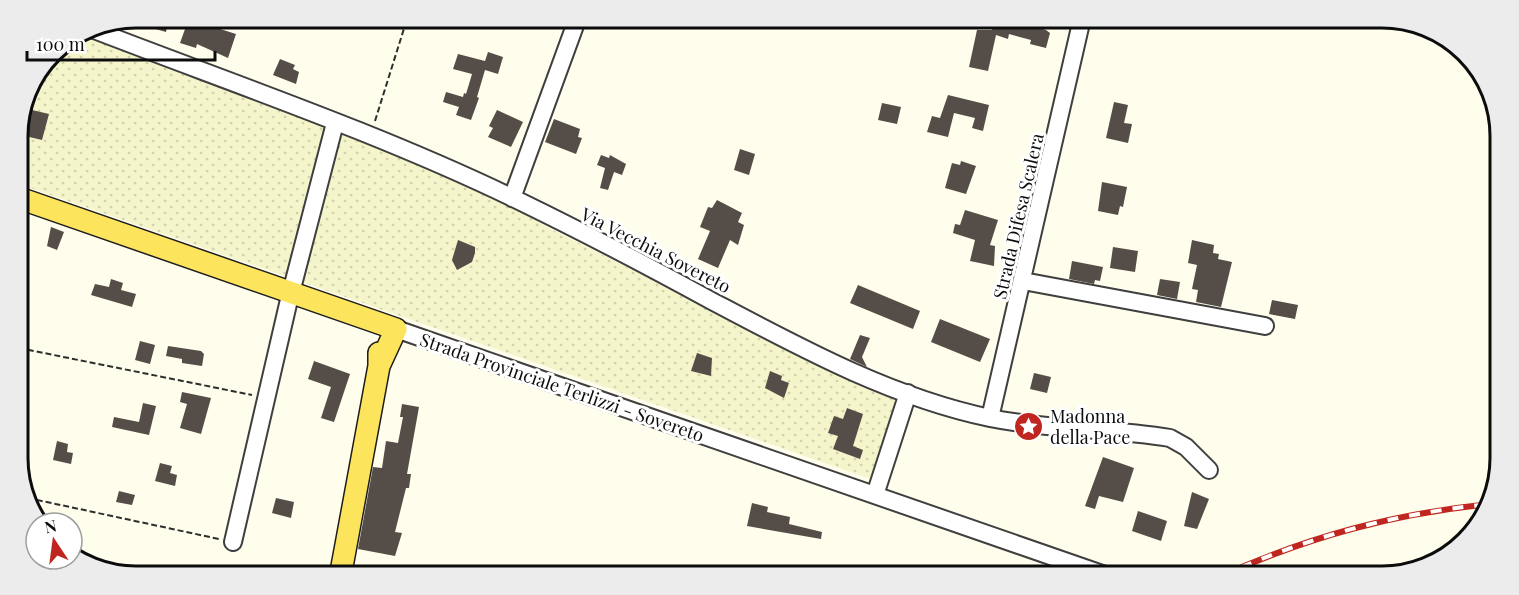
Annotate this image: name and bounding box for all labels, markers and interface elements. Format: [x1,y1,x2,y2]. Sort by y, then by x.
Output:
scale bar [27,24,214,62]
text: 100 m [36,32,85,56]
street label: Strada Difesa Scalera [987,131,1049,301]
street label: Via Vecchia Sovereto [576,201,735,298]
street label: Strada Provinciale Terlizzi - Sovereto [417,327,707,447]
place label: Madonna della Pace [1050,404,1130,449]
place icon: Madonna della Pace [1013,410,1045,442]
north arrow [24,511,84,571]
text: N [43,514,59,537]

